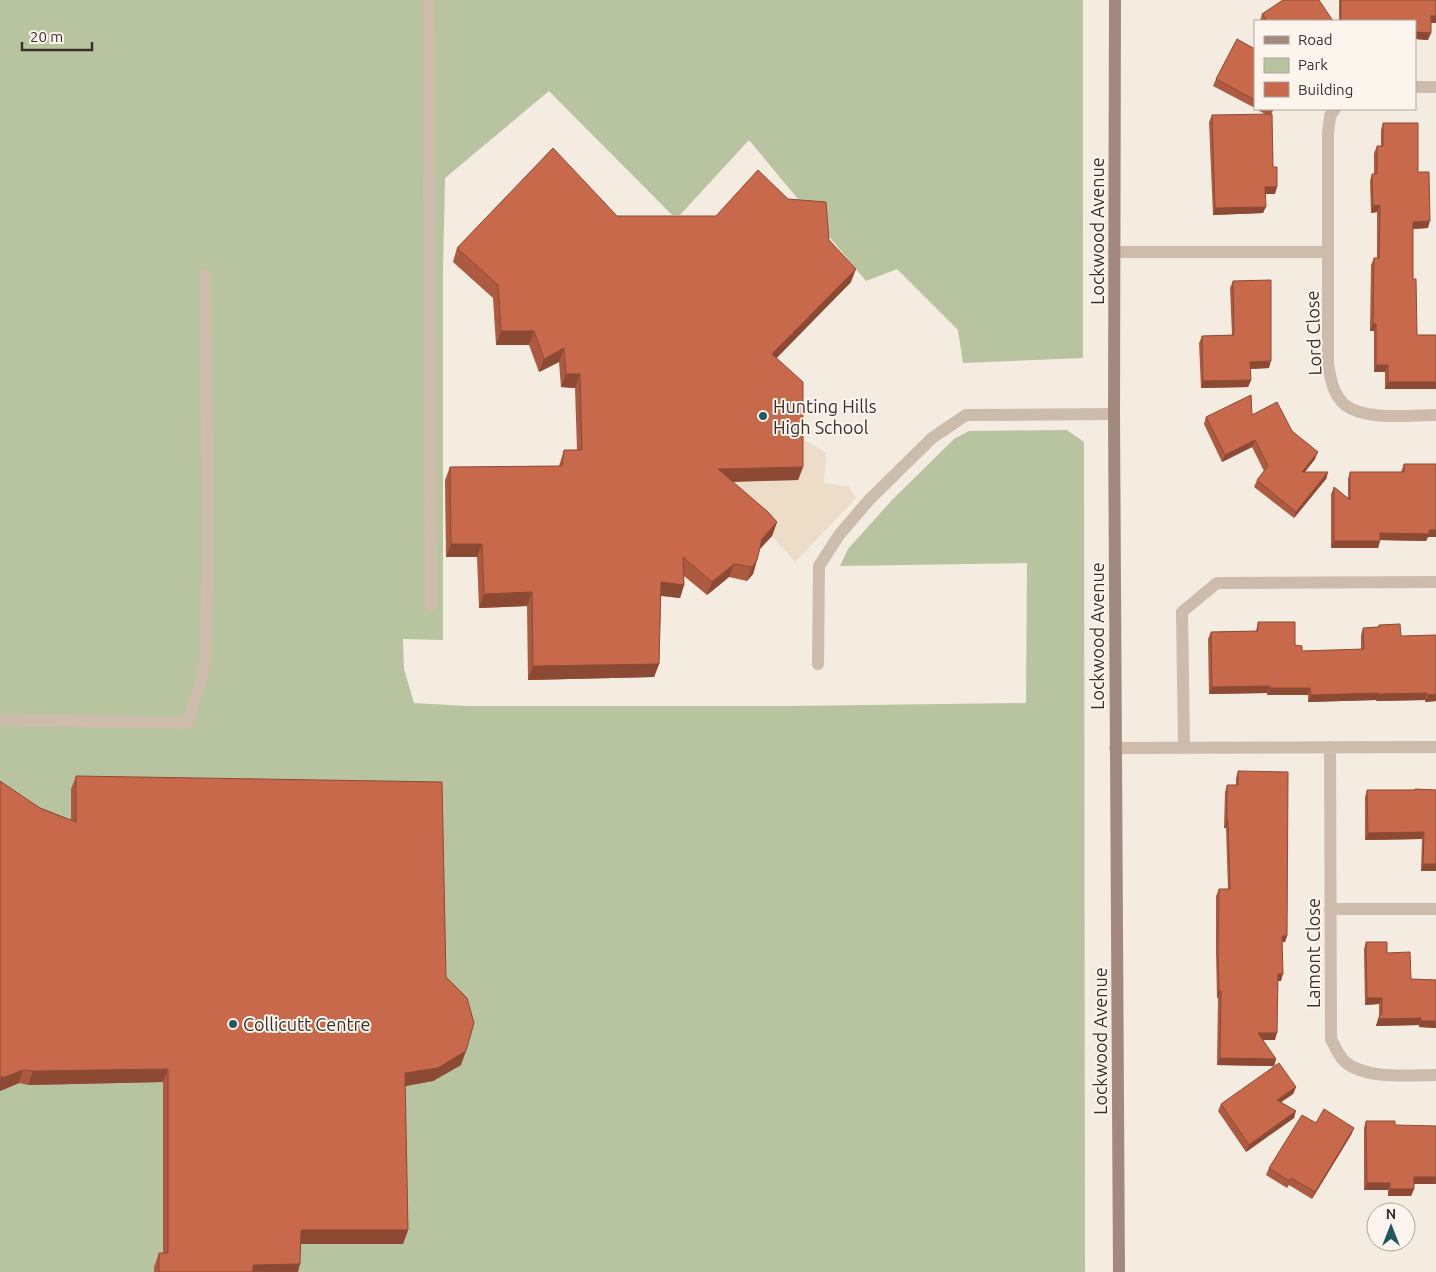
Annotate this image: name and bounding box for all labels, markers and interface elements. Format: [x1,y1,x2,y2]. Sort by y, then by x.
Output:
scale bar [22,20,92,52]
legend [1254,20,1416,110]
text: 20 m [30,28,63,45]
text: Road [1298,31,1333,48]
text: Park [1298,56,1328,73]
text: Building [1298,81,1353,98]
street label: Lockwood Avenue [1087,157,1107,305]
street label: Lord Close [1302,290,1324,376]
place label: Hunting Hills High School [773,396,877,437]
marker: Hunting Hills High School [757,410,769,422]
street label: Lockwood Avenue [1087,562,1107,710]
street label: Lamont Close [1303,898,1323,1008]
street label: Lockwood Avenue [1090,967,1110,1115]
place label: Collicutt Centre [243,1014,370,1034]
marker: Collicutt Centre [227,1018,239,1030]
north arrow [1366,1202,1416,1252]
text: N [1386,1206,1396,1222]

